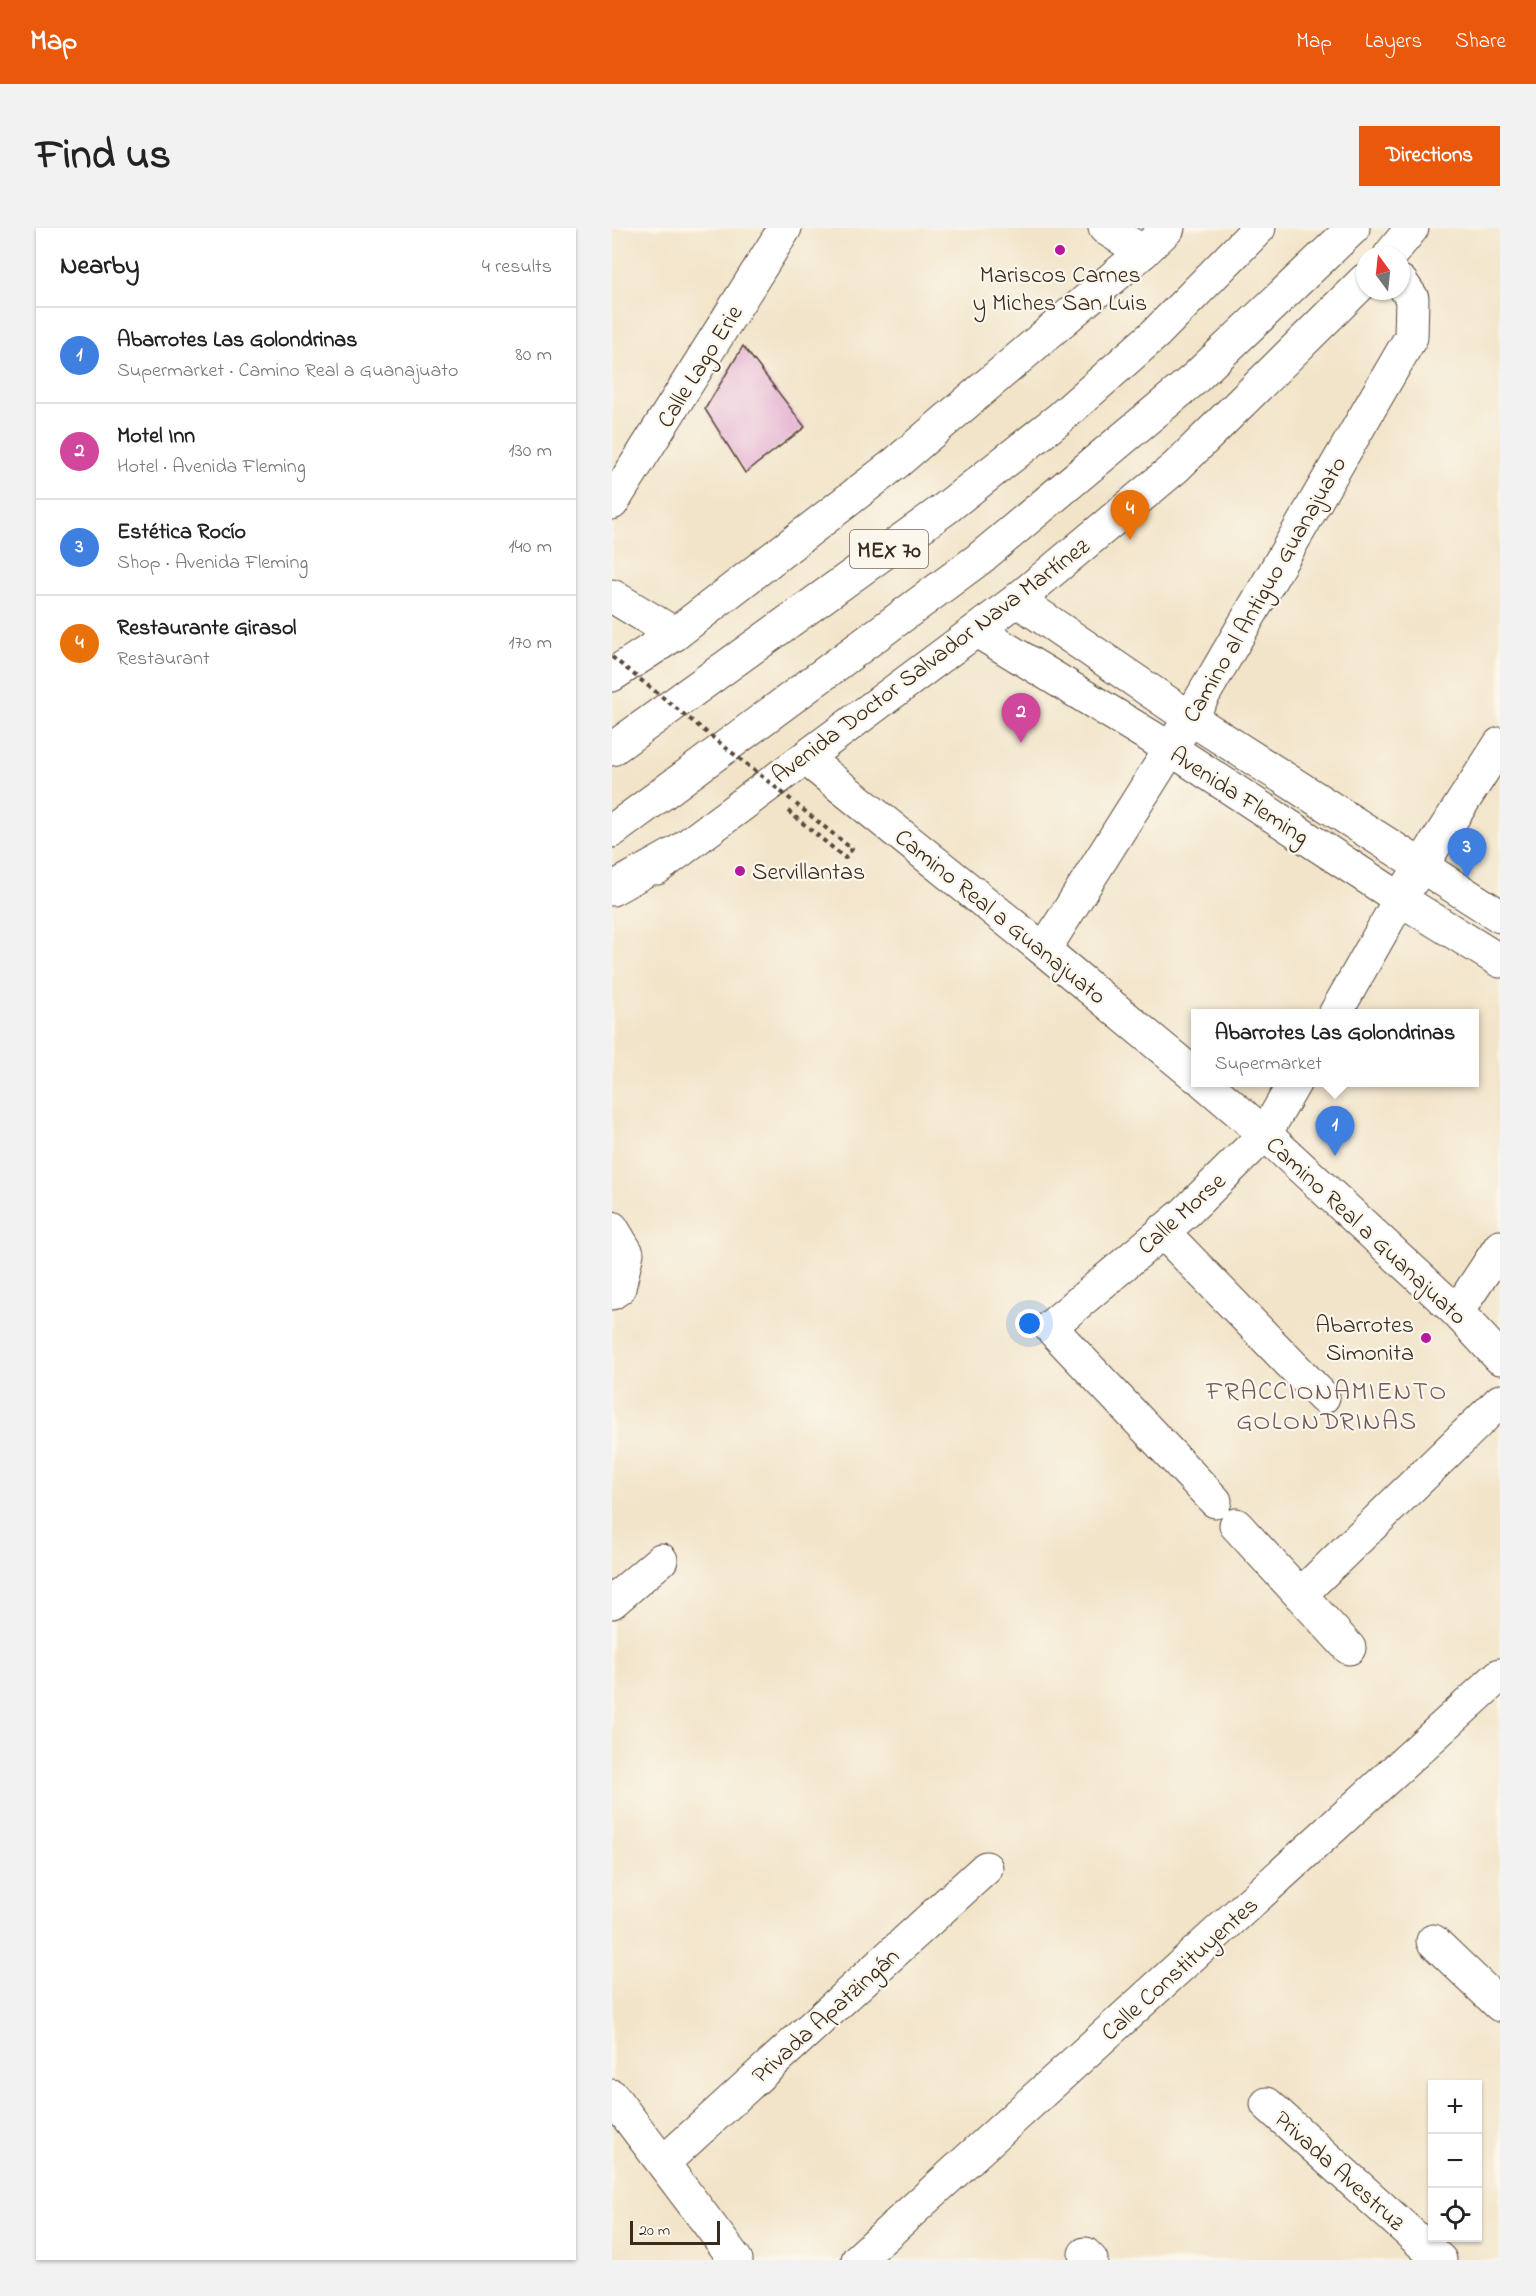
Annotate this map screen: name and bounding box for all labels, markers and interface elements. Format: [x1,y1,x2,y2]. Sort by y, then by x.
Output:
text: Map [30,22,77,63]
text: Map [1296,27,1332,57]
text: Layers [1365,27,1422,57]
text: Share [1455,27,1506,57]
text: Find us [36,126,171,187]
button: Directions [1359,126,1500,186]
marker: Mariscos Carnes y Miches San Luis [1053,243,1067,257]
north arrow [1356,246,1410,300]
text: Nearby [60,248,139,286]
text: 4 results [482,253,552,282]
place label: Mariscos Carnes y Miches San Luis [973,259,1147,323]
street label: Calle Lago Erie [649,299,753,436]
text: Abarrotes Las Golondrinas [117,325,357,357]
text: 1 [76,341,83,370]
text: 80 m [515,341,552,370]
text: Supermarket · Camino Real a Guanajuato [117,357,458,386]
text: Motel Inn [117,421,195,453]
text: 2 [75,437,84,466]
text: 130 m [508,437,552,466]
street label: Camino al Antiguo Guanajuato [1175,450,1357,730]
text: Hotel · Avenida Fleming [117,453,306,482]
pin: 4 [1110,490,1150,540]
text: Estética Rocío [117,517,246,549]
street label: Avenida Doctor Salvador Nava Martínez [765,530,1099,793]
road number: MEX 70 [850,530,928,568]
text: 3 [75,533,84,562]
text: 140 m [508,533,552,562]
text: Shop · Avenida Fleming [117,549,308,578]
text: Restaurante Girasol [117,613,296,645]
text: 4 [75,629,84,658]
text: 170 m [508,629,552,658]
text: Restaurant [117,645,210,674]
pin: 2 [1002,694,1040,743]
street label: Avenida Fleming [1162,739,1315,855]
street label: Camino Real a Guanajuato [886,821,1113,1015]
pin: 3 [1448,828,1486,878]
place label: Servillantas [752,856,865,891]
marker: Servillantas [733,864,747,878]
popup [1191,1009,1479,1087]
text: Abarrotes Las Golondrinas [1215,1018,1455,1050]
text: Supermarket [1215,1050,1322,1079]
pin: 1 [1316,1106,1354,1156]
street label: Camino Real a Guanajuato [1257,1129,1474,1335]
street label: Calle Morse [1131,1165,1235,1264]
your location [1015,1309,1044,1338]
place label: Abarrotes Simonita [1315,1309,1414,1372]
marker: Abarrotes Simonita [1419,1331,1433,1345]
district label: FRACCIONAMIENTO GOLONDRINAS [1205,1374,1448,1442]
street label: Calle Constituyentes [1094,1889,1268,2051]
street label: Privada Apatzingán [745,1941,909,2093]
map controls [1428,2080,1482,2242]
button: + [1428,2080,1482,2134]
street label: Privada Avestruz [1265,2103,1412,2241]
button: − [1428,2134,1482,2188]
button: locate [1428,2188,1482,2242]
scale bar [630,2218,720,2246]
text: 20 m [639,2219,670,2243]

